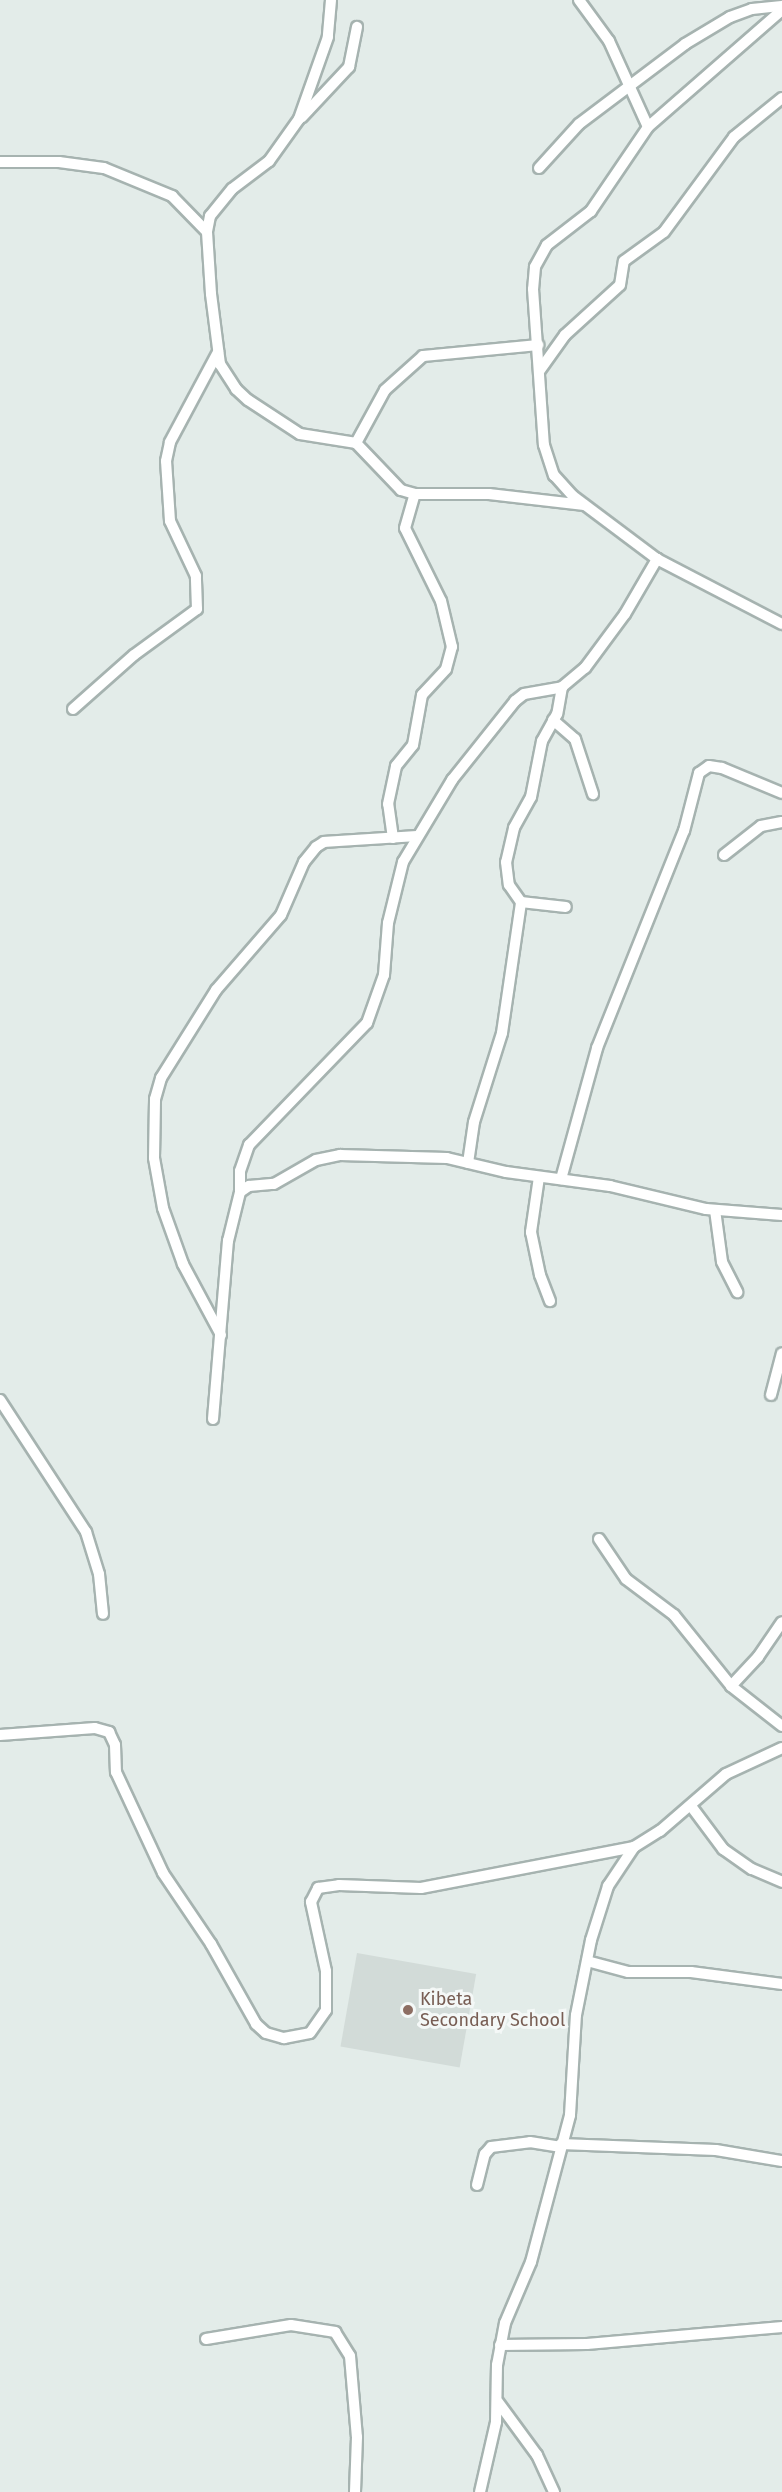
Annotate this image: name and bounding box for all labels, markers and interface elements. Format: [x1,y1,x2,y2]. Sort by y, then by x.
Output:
place label: Kibeta Secondary School [420,1989,565,2032]
marker: Kibeta Secondary School [401,2003,415,2017]

